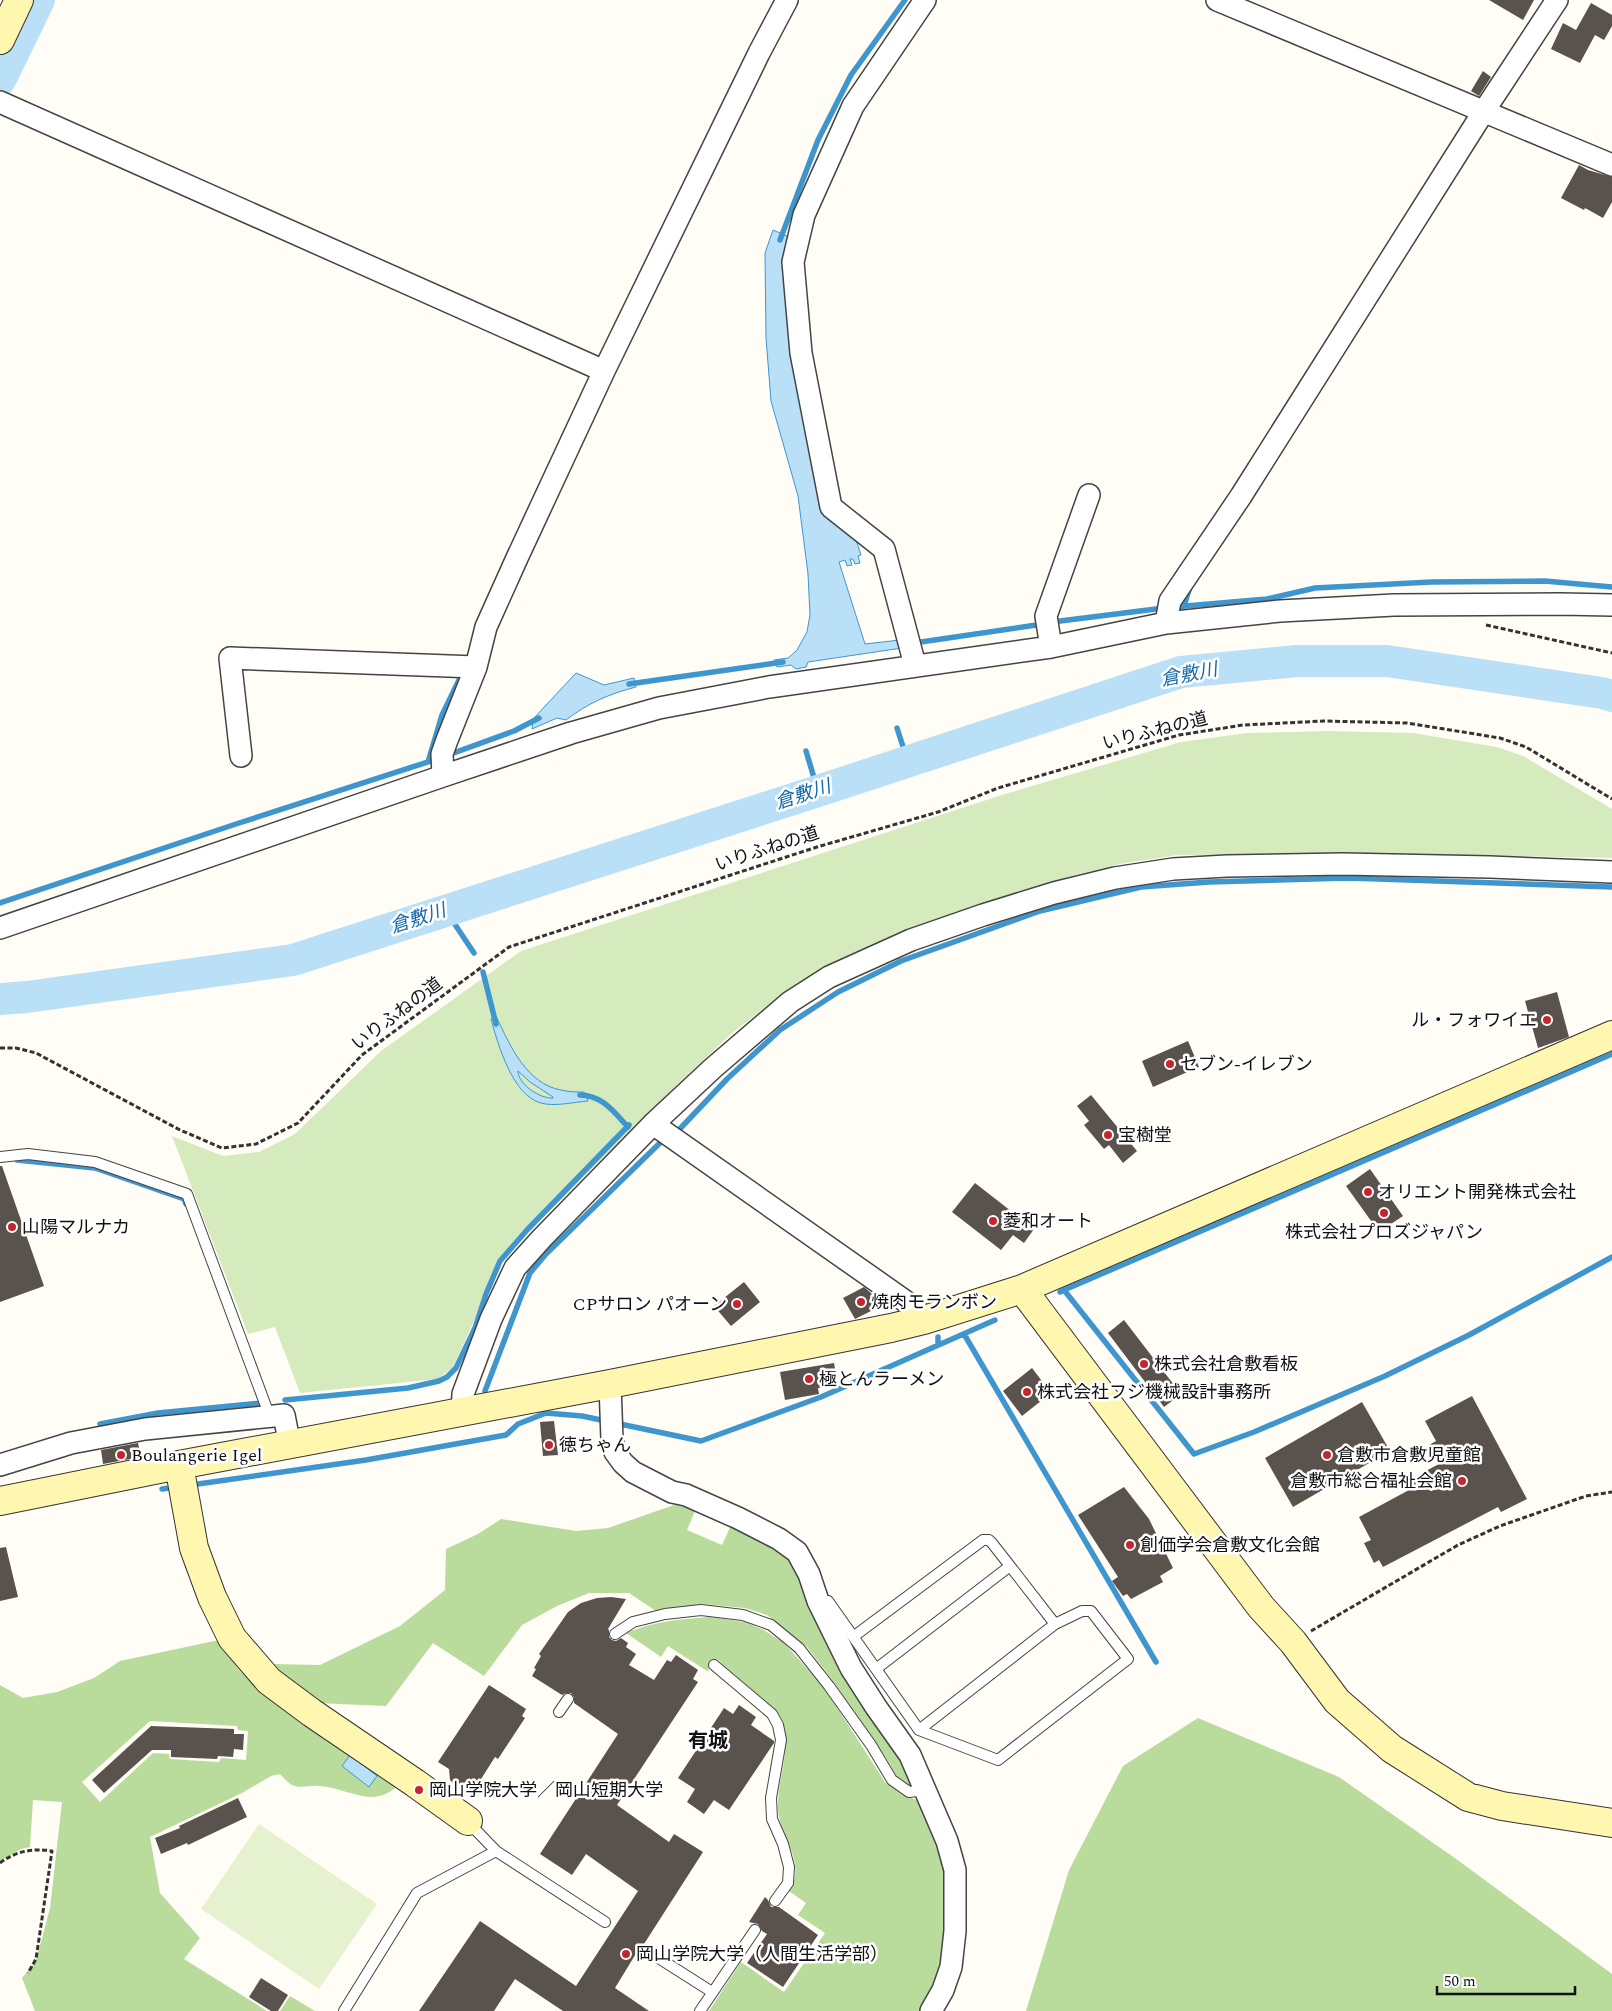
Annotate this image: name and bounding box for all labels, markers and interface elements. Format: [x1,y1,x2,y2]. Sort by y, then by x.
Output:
water label: 倉敷川 [1158,655,1222,695]
street label: いりふねの道 [1099,705,1211,757]
water label: 倉敷川 [771,772,836,818]
street label: いりふねの道 [711,819,823,879]
water label: 倉敷川 [386,896,451,942]
street label: いりふねの道 [346,971,448,1057]
place label: ル・フォワイエ [1411,1007,1537,1034]
marker: ル・フォワイエ [1541,1014,1553,1026]
place label: セブン-イレブン [1180,1051,1313,1078]
marker: セブン-イレブン [1164,1058,1176,1070]
place label: 宝樹堂 [1118,1122,1172,1149]
marker: 宝樹堂 [1102,1129,1114,1141]
place label: オリエント開発株式会社 [1378,1179,1576,1206]
marker: オリエント開発株式会社 [1362,1186,1374,1198]
marker: 株式会社プロズジャパン [1378,1207,1390,1219]
place label: 菱和オート [1003,1208,1093,1235]
place label: 山陽マルナカ [22,1214,130,1241]
marker: 菱和オート [987,1215,999,1227]
place label: 株式会社プロズジャパン [1285,1219,1483,1246]
marker: 山陽マルナカ [6,1221,18,1233]
place label: 焼肉モランボン [871,1289,997,1316]
place label: CPサロン パオーン [573,1291,727,1318]
marker: 焼肉モランボン [855,1296,867,1308]
marker: CPサロン パオーン [731,1298,743,1310]
place label: 株式会社倉敷看板 [1154,1351,1298,1378]
marker: 株式会社倉敷看板 [1138,1358,1150,1370]
place label: 極とんラーメン [819,1366,944,1393]
marker: 極とんラーメン [803,1373,815,1385]
place label: 株式会社フジ機械設計事務所 [1037,1379,1271,1406]
marker: 株式会社フジ機械設計事務所 [1021,1386,1033,1398]
place label: 徳ちゃん [559,1432,631,1459]
marker: 徳ちゃん [543,1439,555,1451]
place label: Boulangerie Igel [131,1442,262,1469]
place label: 倉敷市倉敷児童館 [1337,1442,1481,1469]
marker: Boulangerie Igel [115,1449,127,1461]
marker: 倉敷市倉敷児童館 [1321,1449,1333,1461]
place label: 倉敷市総合福祉会館 [1290,1468,1452,1495]
marker: 倉敷市総合福祉会館 [1456,1475,1468,1487]
place label: 創価学会倉敷文化会館 [1140,1532,1320,1559]
marker: 創価学会倉敷文化会館 [1124,1539,1136,1551]
district label: 有城 [688,1726,728,1756]
place label: 岡山学院大学／岡山短期大学 [429,1777,663,1804]
marker: 岡山学院大学／岡山短期大学 [413,1784,425,1796]
place label: 岡山学院大学（人間生活学部） [636,1941,888,1968]
marker: 岡山学院大学（人間生活学部） [620,1948,632,1960]
scale bar [1437,1964,1574,1996]
text: 50 m [1444,1970,1476,1993]

